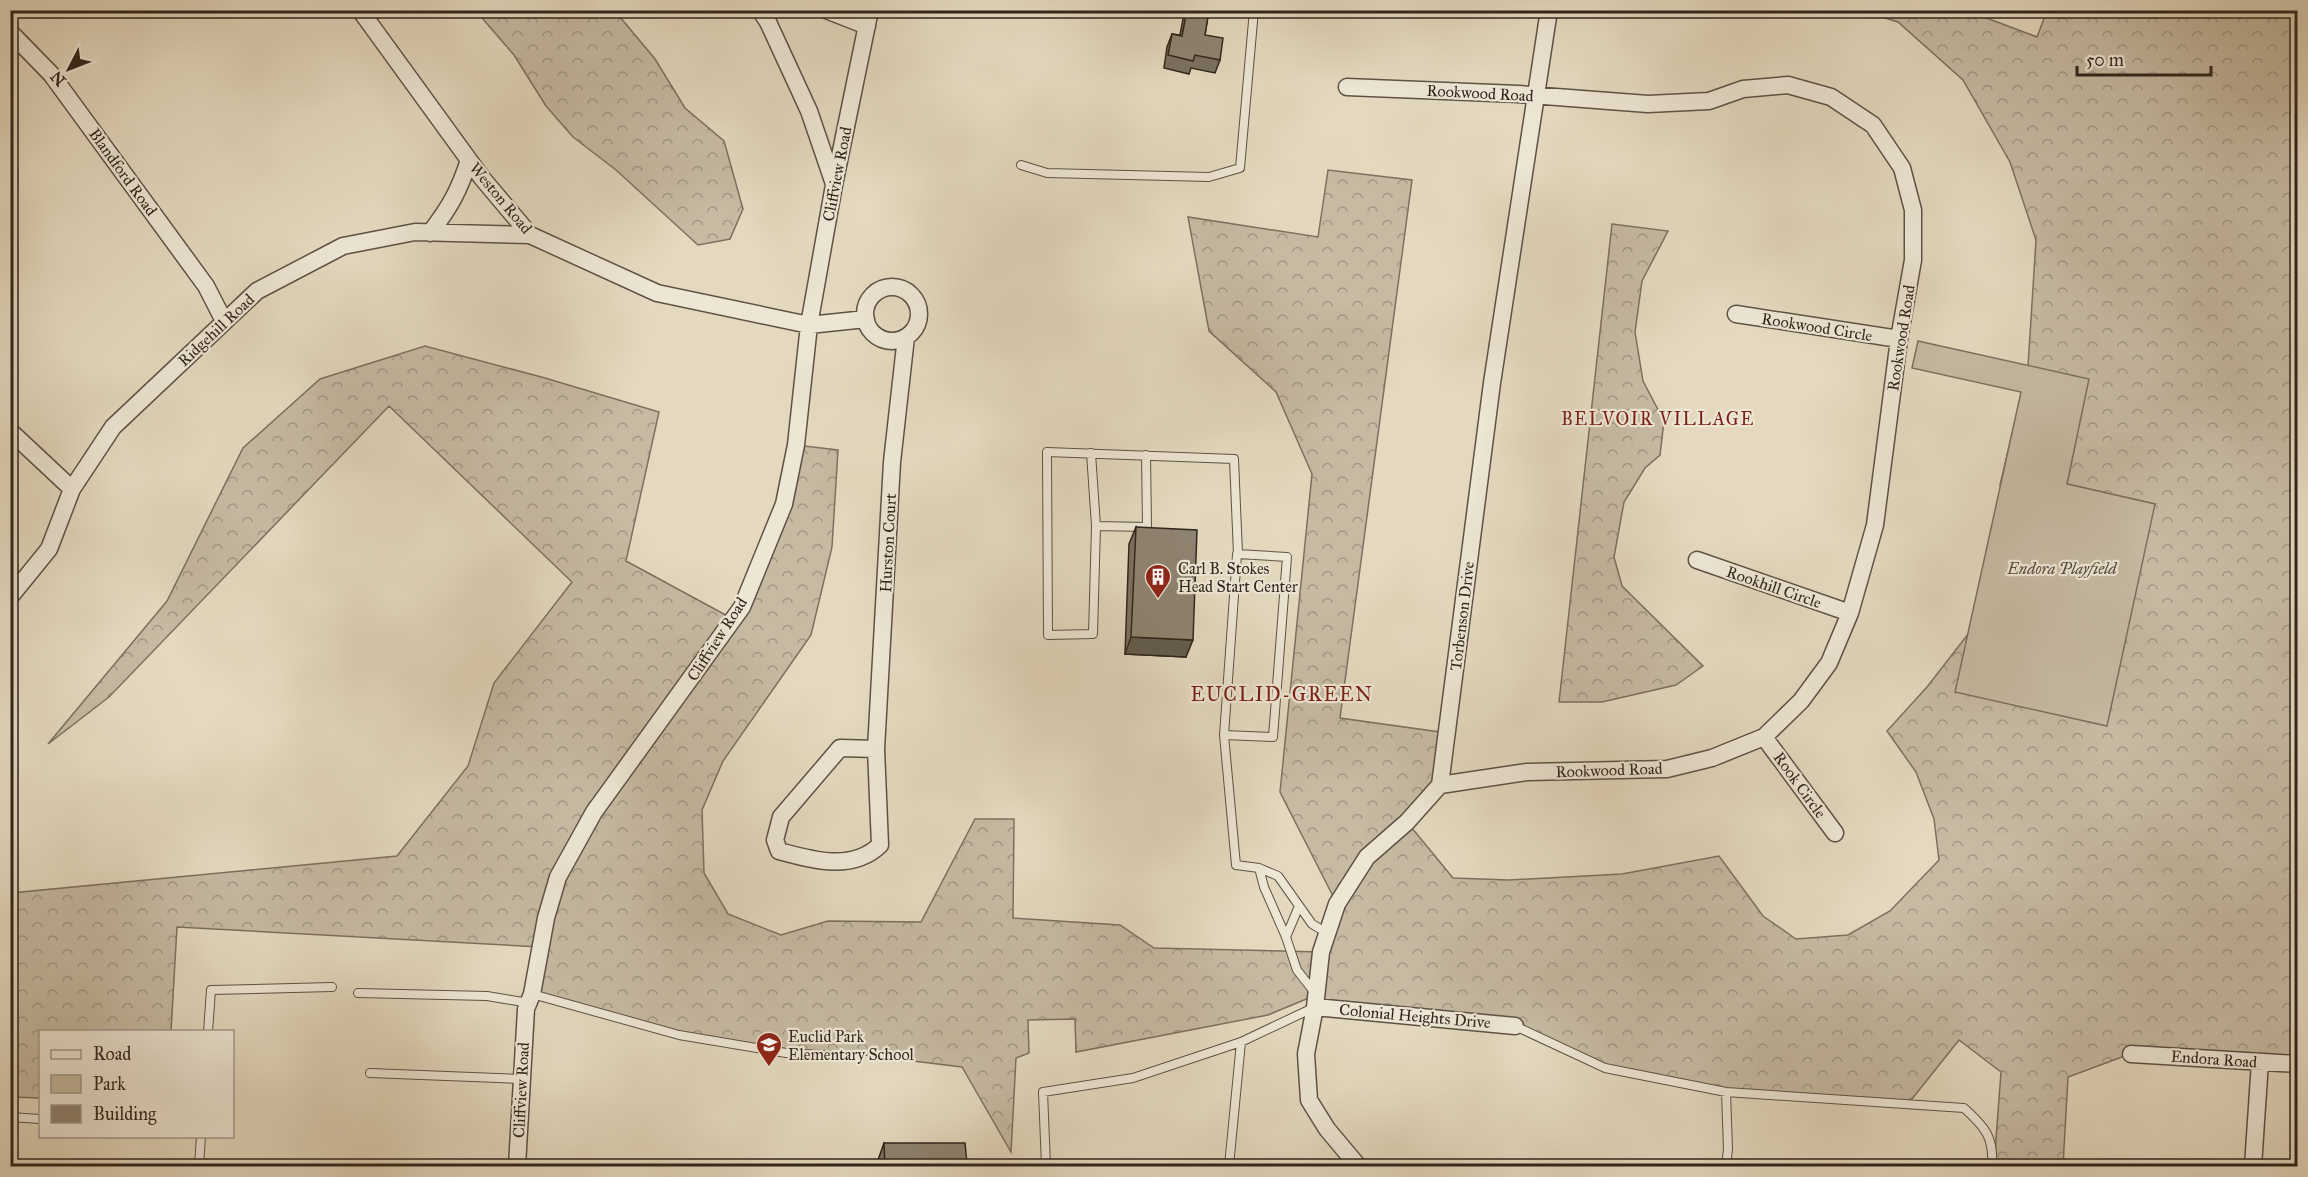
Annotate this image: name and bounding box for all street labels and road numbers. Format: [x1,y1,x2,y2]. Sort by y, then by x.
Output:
street label: Rookwood Road [1426,81,1534,105]
street label: Blandford Road [85,125,161,219]
street label: Cliffview Road [819,125,855,223]
street label: Weston Road [466,159,536,237]
street label: Rookwood Road [1883,284,1919,392]
street label: Ridgehill Road [174,290,259,371]
street label: Rookwood Circle [1760,309,1874,345]
street label: Hurston Court [876,493,900,593]
street label: Torbenson Drive [1446,560,1478,672]
street label: Rookhill Circle [1724,562,1824,612]
street label: Cliffview Road [683,594,751,684]
street label: Rook Circle [1770,748,1831,822]
street label: Rookwood Road [1555,759,1663,781]
street label: Colonial Heights Drive [1338,1000,1492,1033]
street label: Cliffview Road [509,1042,533,1138]
street label: Endora Road [2170,1047,2258,1071]

